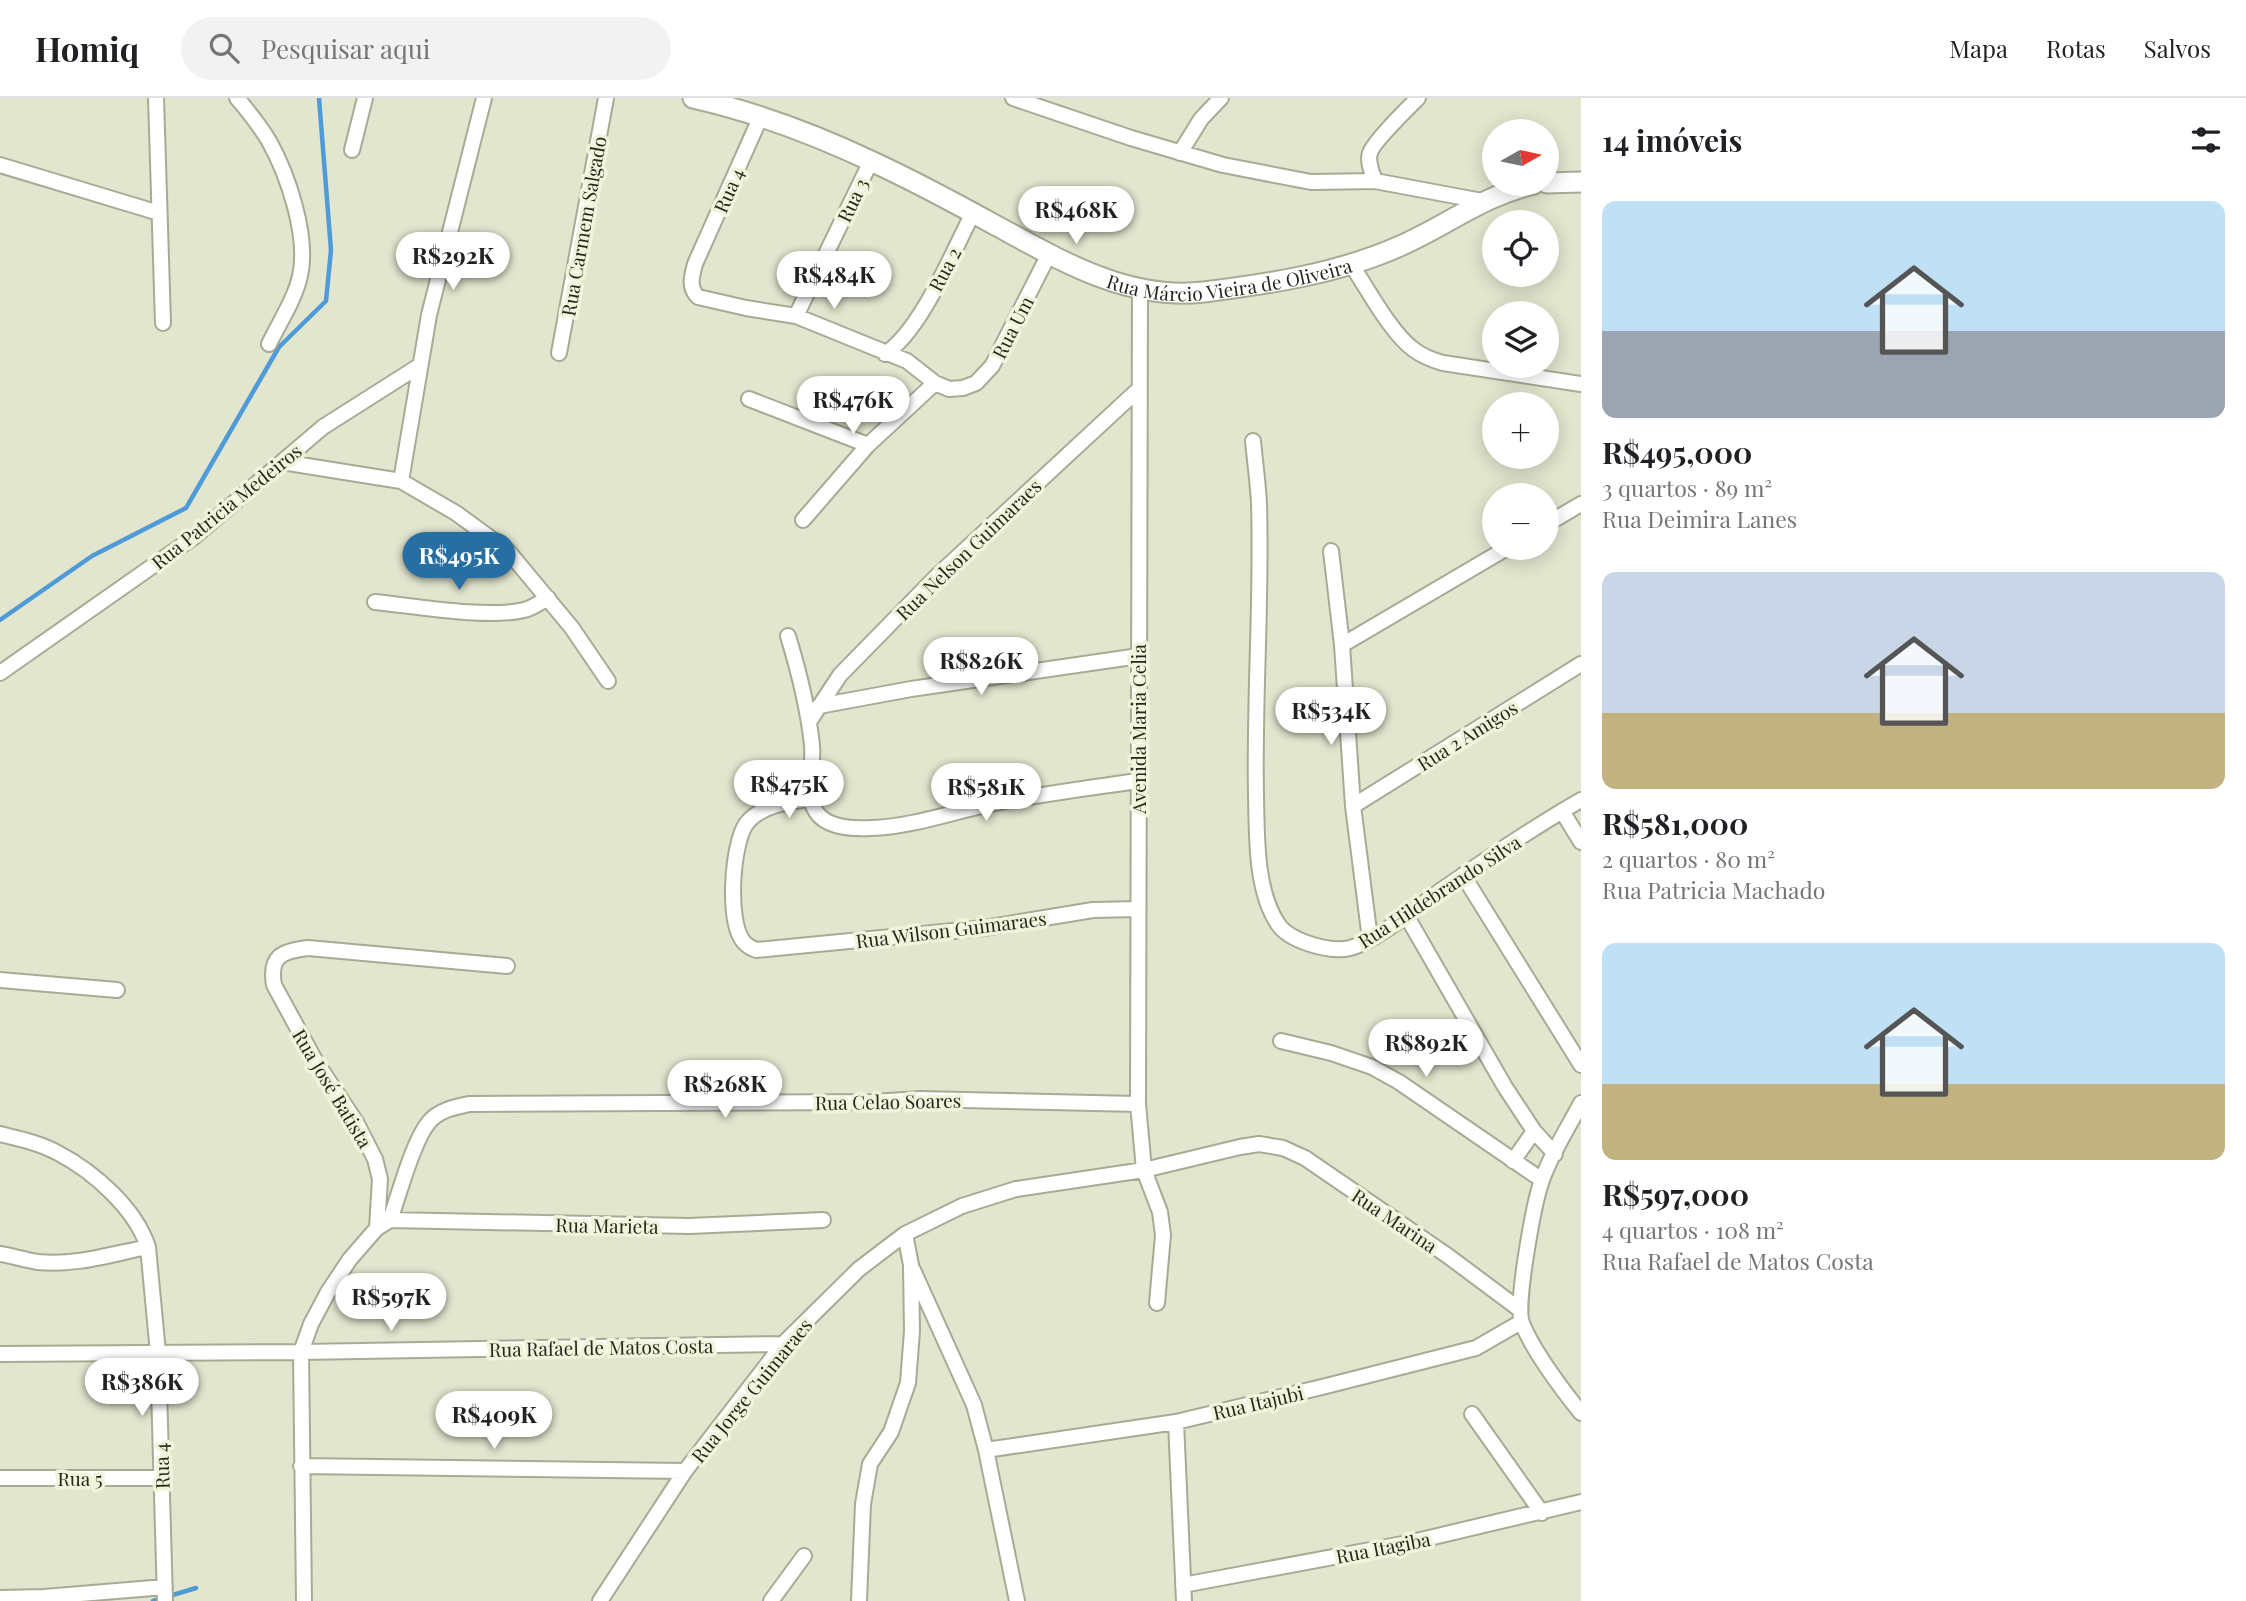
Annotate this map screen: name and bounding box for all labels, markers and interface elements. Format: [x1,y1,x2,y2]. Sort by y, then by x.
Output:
search box [181,17,671,80]
text: Homiq [35,26,139,70]
icon: search [205,29,243,67]
text: Pesquisar aqui [261,31,430,66]
text: Mapa [1949,32,2008,64]
text: Rotas [2046,32,2106,64]
text: Salvos [2144,32,2211,64]
north arrow [1482,119,1559,196]
map controls [1482,119,1559,560]
text: 14 imóveis [1602,120,1742,160]
icon: filters [2187,121,2225,159]
street label: Rua Carmem Salgado [554,134,612,318]
street label: Rua 4 [707,164,749,216]
street label: Rua 3 [830,174,874,226]
pin: R$468K [1019,186,1133,246]
text: R$468K [1034,193,1118,224]
button: locate [1482,210,1559,287]
pin: R$292K [396,232,510,292]
text: R$292K [412,239,494,270]
street label: Rua 2 [922,242,966,296]
icon: home [1851,247,1977,373]
street label: Rua Márcio Vieira de Oliveira [1104,251,1355,306]
pin: R$484K [777,252,891,311]
text: R$484K [793,258,875,289]
street label: Rua Um [985,291,1039,363]
button: layers [1482,301,1559,378]
pin: R$476K [796,376,910,436]
text: R$476K [813,383,893,414]
button: + [1482,392,1559,469]
text: R$495,000 [1602,432,1752,472]
street label: Rua Patricia Medeiros [145,437,307,575]
text: 3 quartos · 89 m² [1602,472,1772,503]
street label: Rua Nelson Guimaraes [890,473,1046,625]
button: − [1482,483,1559,560]
text: Rua Deimira Lanes [1602,503,1797,534]
pin: R$495K [402,532,516,592]
text: R$495K [419,539,499,570]
icon: home [1851,618,1977,744]
pin: R$826K [924,638,1038,697]
text: R$826K [939,644,1023,675]
street label: Avenida Maria Celia [1125,644,1151,815]
pin: R$534K [1274,688,1388,747]
text: R$534K [1291,694,1371,725]
street label: Rua 2 Amigos [1412,694,1522,776]
pin: R$475K [732,760,846,820]
pin: R$581K [929,764,1043,823]
text: R$475K [750,767,828,798]
text: R$581K [947,770,1025,801]
text: R$581,000 [1602,803,1748,843]
street label: Rua Hildebrando Silva [1353,828,1526,953]
text: 2 quartos · 80 m² [1602,843,1775,874]
text: Rua Patricia Machado [1602,874,1825,905]
street label: Rua Wilson Guimaraes [854,904,1048,954]
icon: home [1851,989,1977,1115]
pin: R$892K [1369,1020,1483,1079]
street label: Rua José Batista [287,1024,379,1153]
text: R$892K [1384,1026,1468,1057]
pin: R$268K [668,1060,782,1120]
text: R$268K [683,1067,767,1098]
street label: Rua Celao Soares [815,1087,961,1115]
text: R$597,000 [1602,1174,1749,1214]
street label: Rua Marina [1347,1182,1443,1258]
street label: Rua Marieta [555,1211,659,1239]
text: 4 quartos · 108 m² [1602,1214,1784,1245]
text: Rua Rafael de Matos Costa [1602,1245,1874,1276]
pin: R$597K [334,1274,448,1333]
text: R$597K [351,1280,431,1311]
street label: Rua Jorge Guimaraes [685,1312,817,1468]
street label: Rua Rafael de Matos Costa [489,1332,714,1362]
pin: R$386K [85,1358,199,1418]
text: R$386K [101,1365,183,1396]
street label: Rua Itajubi [1210,1379,1306,1425]
pin: R$409K [437,1392,551,1451]
text: R$409K [451,1398,537,1429]
street label: Rua 4 [147,1442,175,1490]
street label: Rua 5 [57,1465,103,1491]
street label: Rua Itagiba [1334,1525,1433,1569]

